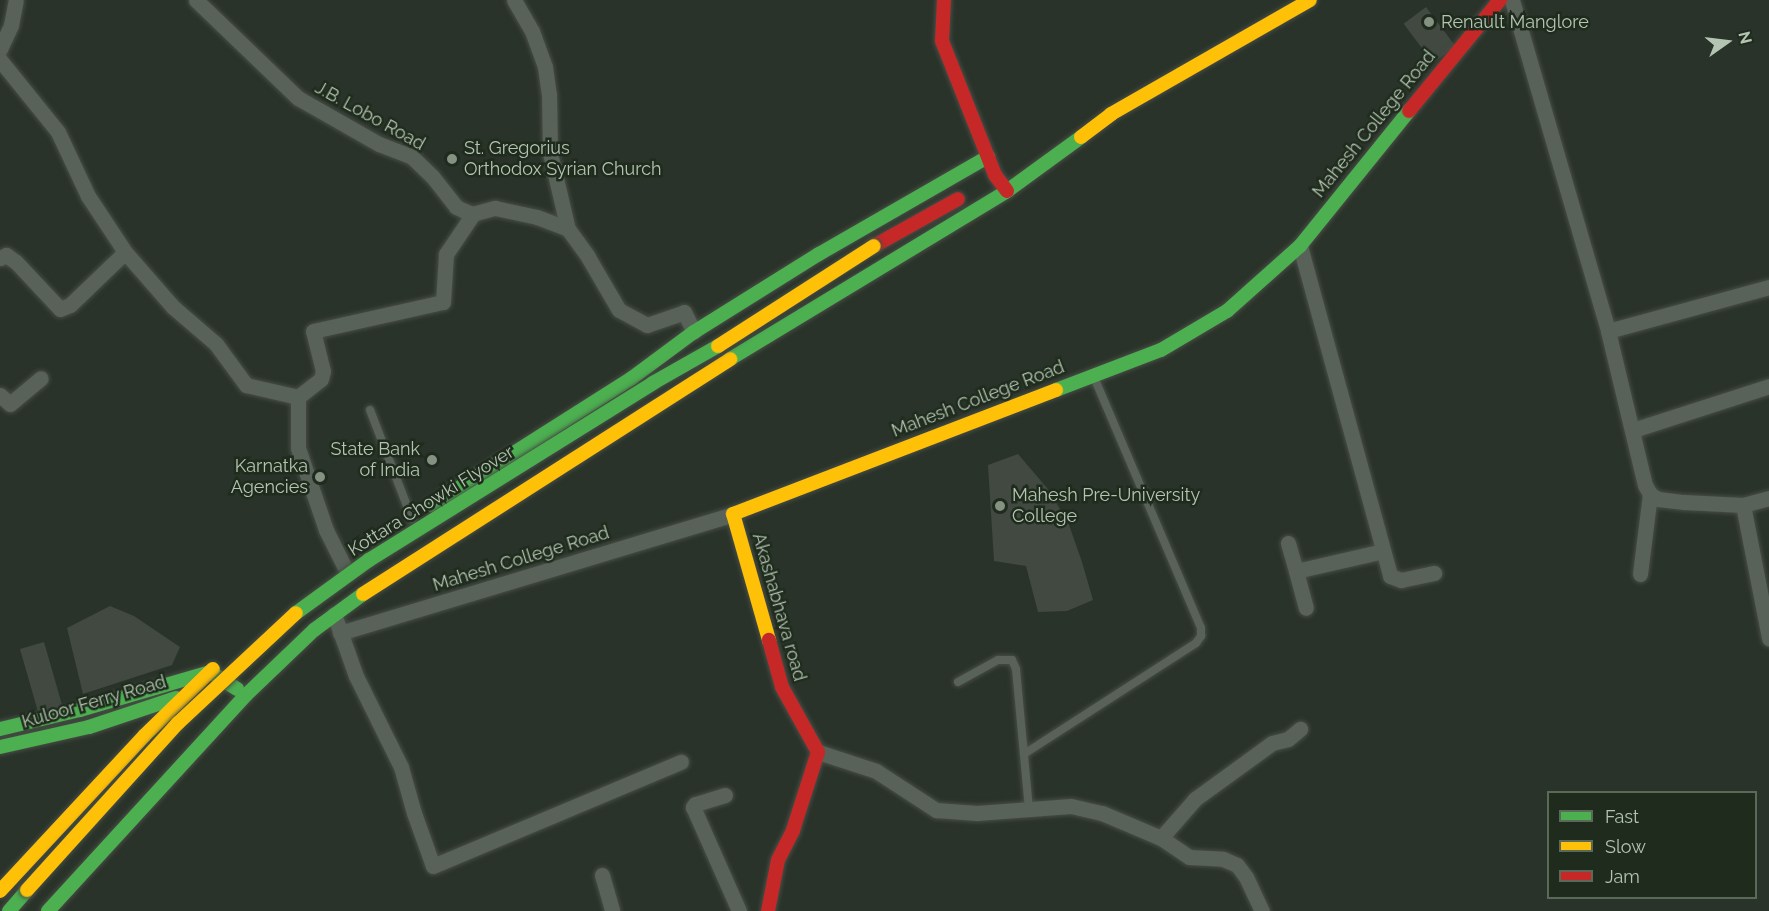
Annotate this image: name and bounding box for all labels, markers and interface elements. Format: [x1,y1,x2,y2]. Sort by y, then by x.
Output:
place label: Renault Manglore [1441,11,1589,33]
north arrow [1697,12,1757,72]
marker: Renault Manglore [1422,15,1436,29]
text: N [1734,29,1756,46]
street label: Mahesh College Road [1308,46,1440,202]
street label: J.B. Lobo Road [311,77,429,155]
place label: St. Gregorius Orthodox Syrian Church [464,138,662,180]
marker: St. Gregorius Orthodox Syrian Church [445,152,459,166]
street label: Mahesh College Road [889,356,1067,442]
place label: State Bank of India [331,439,420,482]
street label: Kottara Chowki Flyover [344,441,518,561]
marker: State Bank of India [425,453,439,467]
place label: Karnatka Agencies [231,456,308,498]
marker: Karnatka Agencies [313,470,327,484]
place label: Mahesh Pre-University College [1012,485,1200,528]
marker: Mahesh Pre-University College [993,499,1007,513]
street label: Mahesh College Road [430,522,612,596]
street label: Akashabhava road [748,530,810,684]
street label: Kuloor Ferry Road [19,671,169,733]
legend [1547,791,1757,899]
text: Fast [1605,806,1639,827]
text: Slow [1605,836,1646,857]
text: Jam [1605,866,1640,887]

